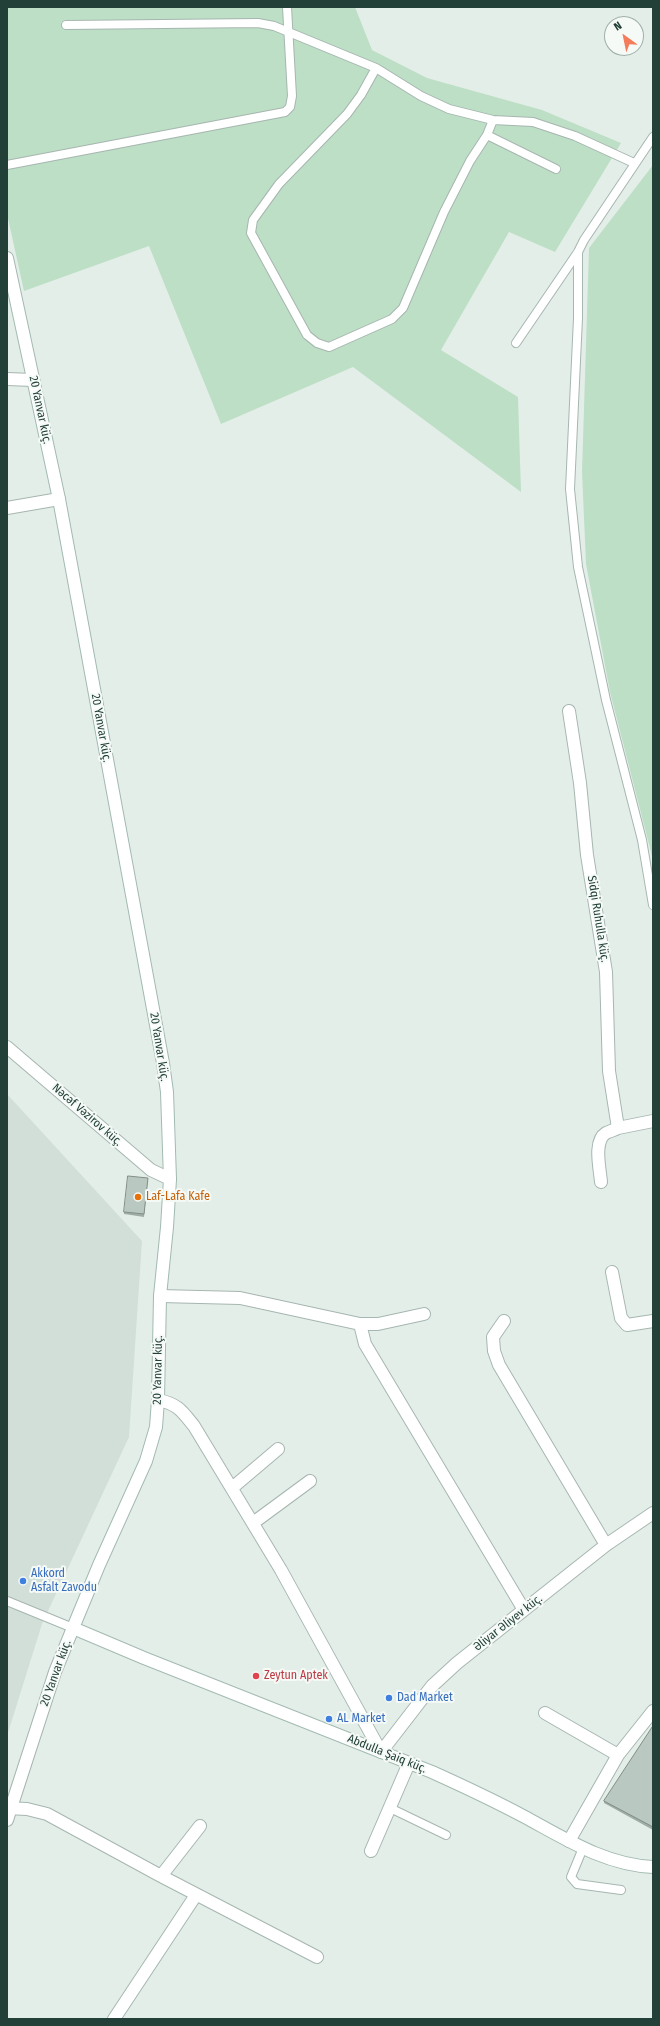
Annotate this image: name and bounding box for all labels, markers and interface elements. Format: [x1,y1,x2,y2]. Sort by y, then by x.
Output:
north arrow [604,16,644,56]
text: N [611,19,624,34]
street label: 20 Yanvar küç. [26,375,54,445]
street label: 20 Yanvar küç. [88,693,114,763]
street label: Sidqi Ruhulla küç. [584,875,612,963]
street label: 20 Yanvar küç. [146,1012,172,1082]
street label: Nəcəf Vəzirov küç. [49,1081,125,1149]
place label: Laf-Lafa Kafe [146,1190,210,1204]
marker: Laf-Lafa Kafe [133,1192,143,1202]
street label: 20 Yanvar küç. [150,1335,166,1405]
place label: Akkord Asfalt Zavodu [31,1567,97,1595]
marker: Akkord Asfalt Zavodu [18,1576,28,1586]
street label: Əliyar Əliyev küç. [471,1592,545,1654]
street label: 20 Yanvar küç. [37,1638,75,1708]
place label: Zeytun Aptek [264,1669,328,1683]
marker: Zeytun Aptek [251,1671,261,1681]
place label: Dad Market [397,1691,453,1705]
marker: Dad Market [384,1693,394,1703]
place label: AL Market [337,1712,385,1726]
marker: AL Market [324,1714,334,1724]
street label: Abdulla Şaiq küç. [345,1732,429,1776]

